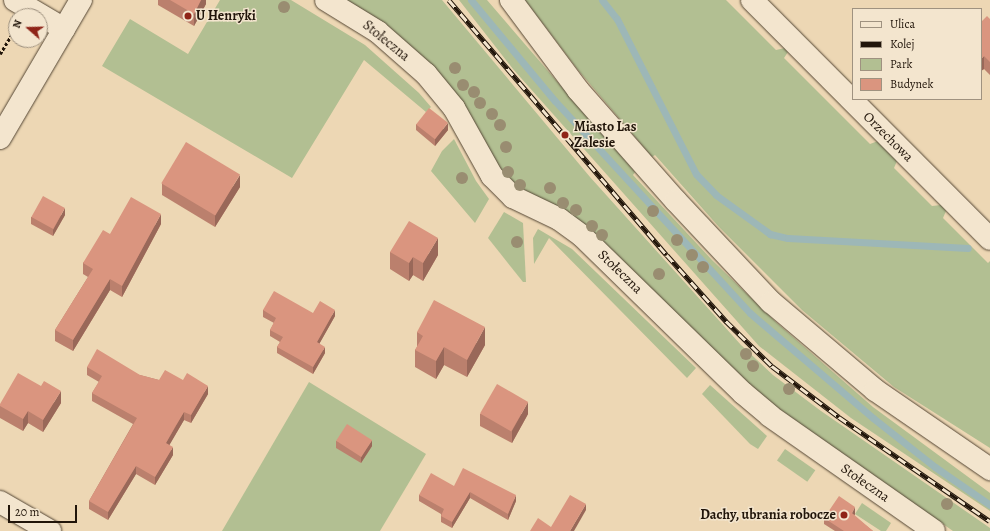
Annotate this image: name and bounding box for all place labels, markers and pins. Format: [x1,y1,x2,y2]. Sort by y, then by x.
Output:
place label: U Henryki [196,8,256,24]
marker: U Henryki [183,11,193,21]
place label: Miasto Las Zalesie [574,119,636,152]
marker: Miasto Las Zalesie [559,129,571,141]
place label: Dachy, ubrania robocze [700,507,836,523]
marker: Dachy, ubrania robocze [839,510,849,520]

